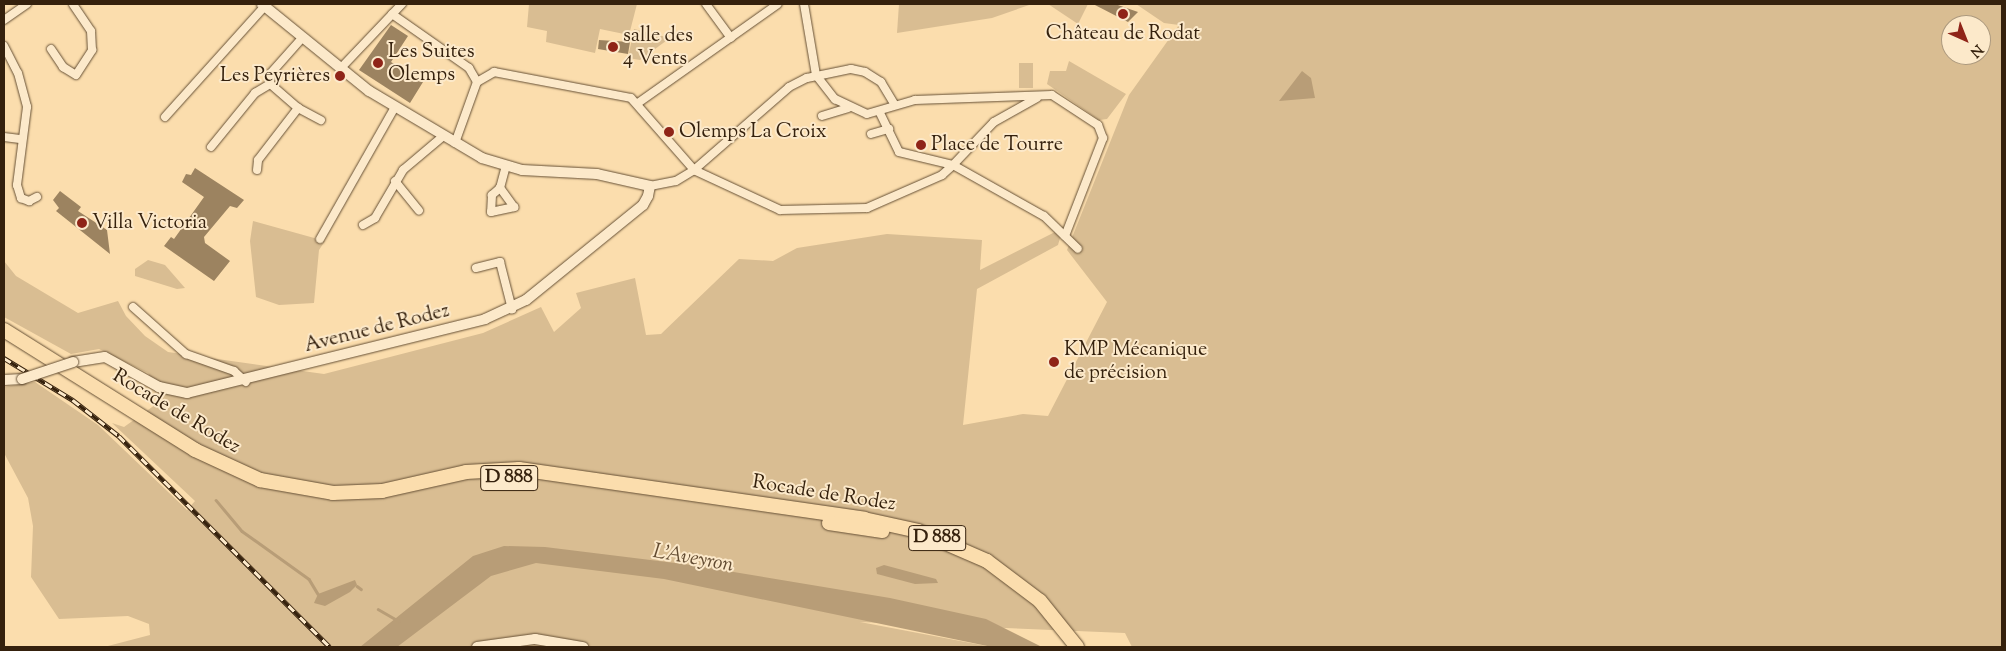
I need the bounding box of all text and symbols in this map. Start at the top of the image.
marker: Château de Rodat [1117,8,1129,20]
north arrow [1941,15,1991,65]
place label: Château de Rodat [1046,22,1200,46]
place label: salle des 4 Vents [623,24,693,71]
text: N [1965,39,1987,61]
place label: Les Suites Olemps [388,40,475,87]
marker: salle des 4 Vents [607,41,619,53]
marker: Les Suites Olemps [372,57,384,69]
place label: Les Peyrières [220,64,330,88]
marker: Les Peyrières [334,70,346,82]
place label: Olemps La Croix [679,120,827,144]
marker: Olemps La Croix [663,126,675,138]
place label: Place de Tourre [931,133,1063,157]
marker: Place de Tourre [915,139,927,151]
place label: Villa Victoria [92,211,207,235]
marker: Villa Victoria [76,217,88,229]
street label: Avenue de Rodez [302,299,452,359]
place label: KMP Mécanique de précision [1064,339,1207,386]
marker: KMP Mécanique de précision [1048,356,1060,368]
street label: Rocade de Rodez [108,364,244,460]
road number: D 888 [479,462,539,494]
street label: Rocade de Rodez [751,471,897,517]
road number: D 888 [907,522,967,554]
water label: L'Aveyron [651,540,735,578]

